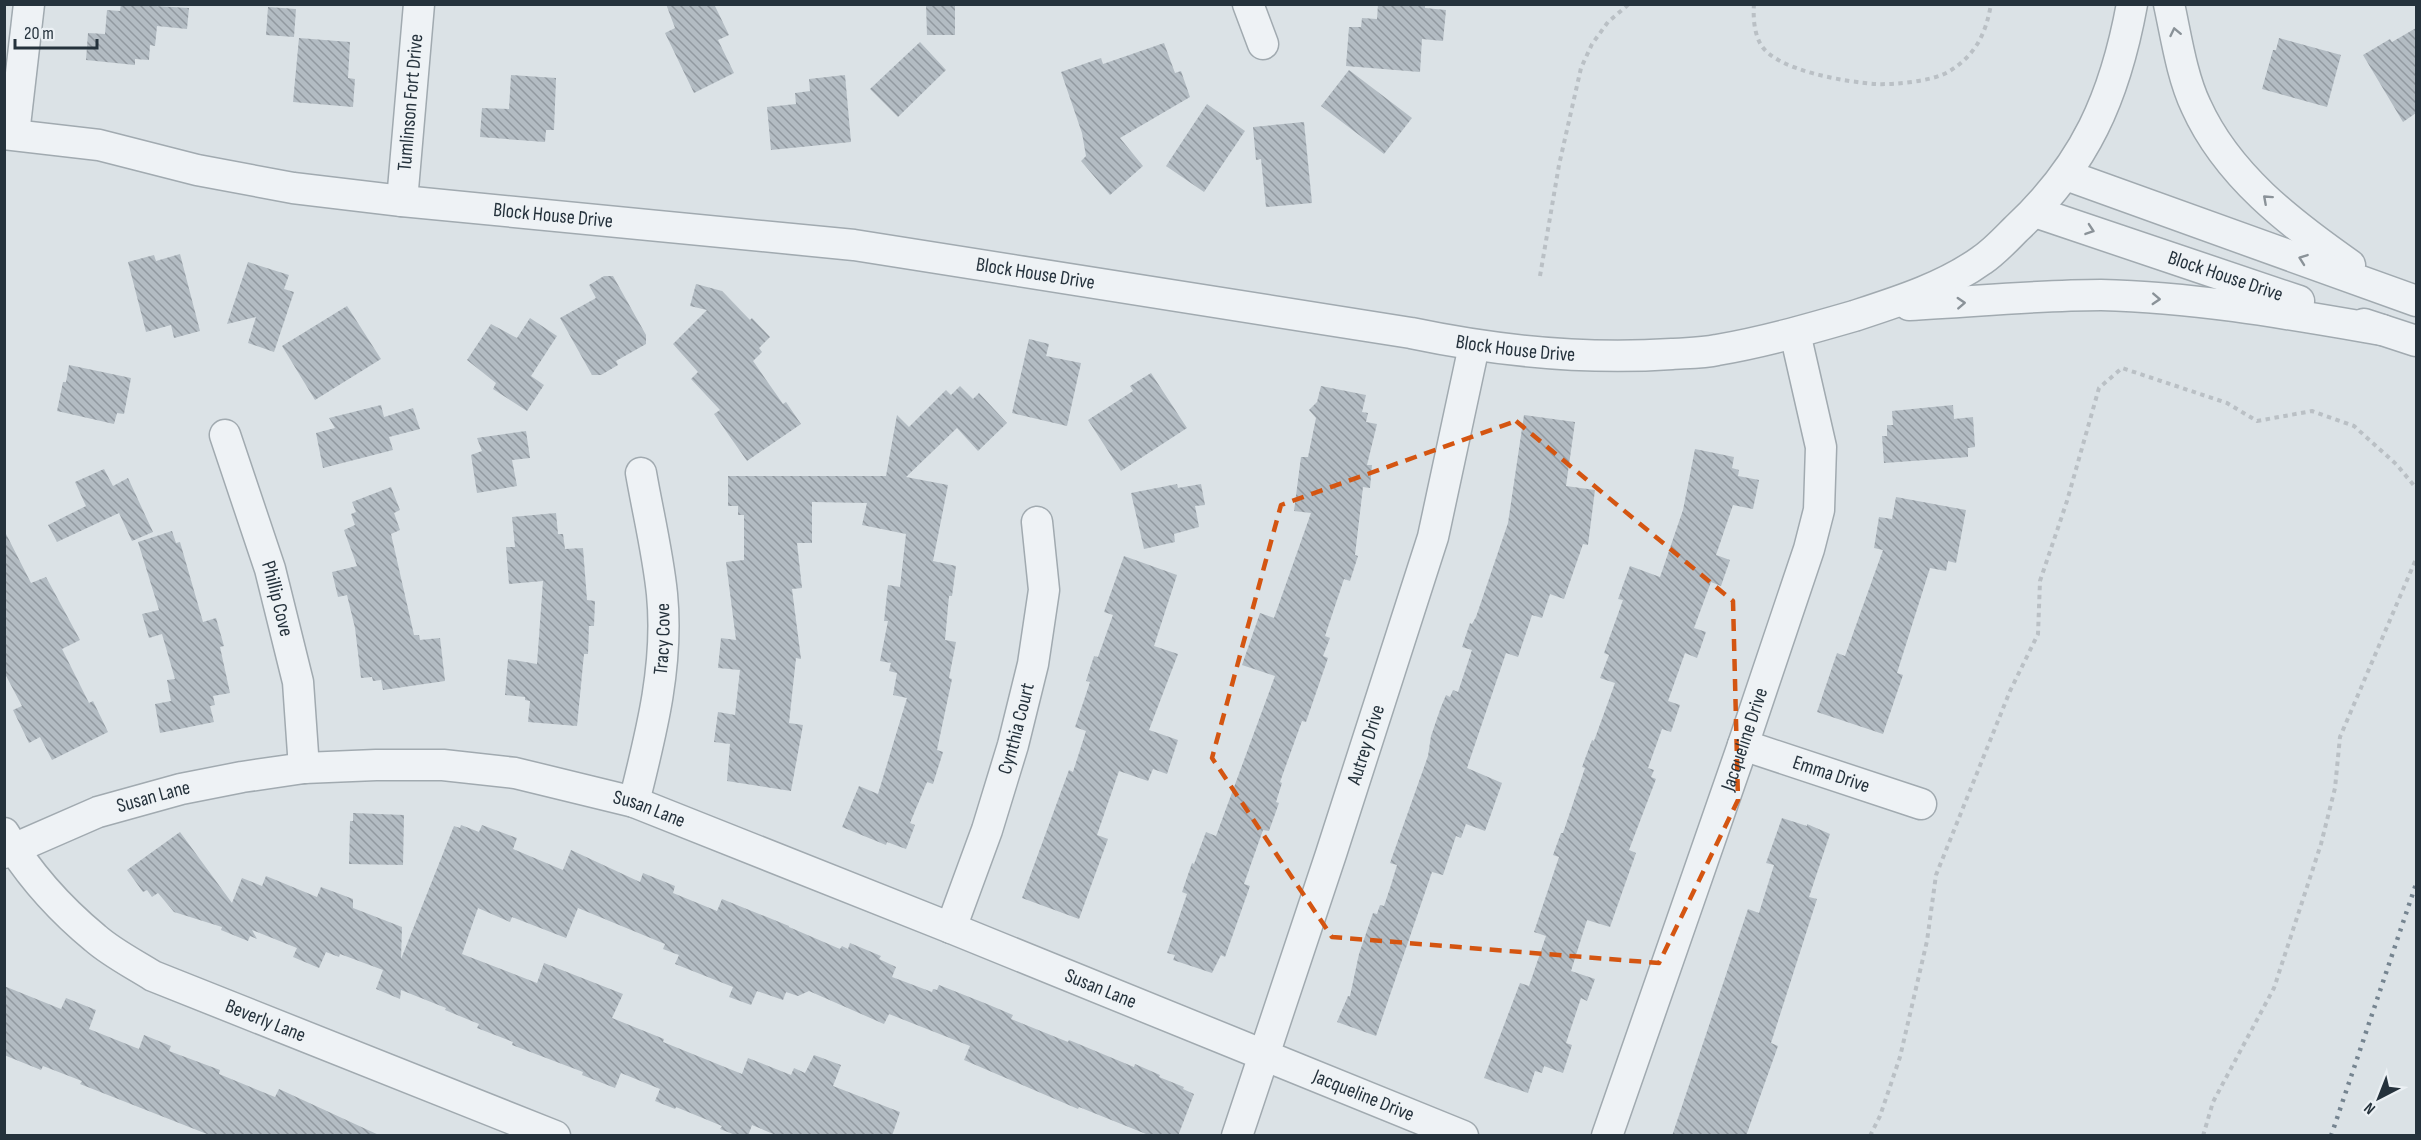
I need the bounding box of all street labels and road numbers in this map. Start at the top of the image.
street label: Tumlinson Fort Drive [393,33,428,172]
street label: Block House Drive [492,198,614,233]
street label: Block House Drive [2165,246,2286,307]
street label: Block House Drive [974,252,1097,295]
street label: Block House Drive [1454,330,1576,367]
street label: Phillip Cove [256,558,298,639]
street label: Tracy Cove [649,602,676,676]
street label: Cynthia Court [993,680,1040,777]
street label: Jacqueline Drive [1716,685,1773,795]
street label: Autrey Drive [1342,702,1390,789]
street label: Emma Drive [1790,750,1873,798]
street label: Susan Lane [114,776,192,818]
street label: Susan Lane [611,785,689,833]
street label: Susan Lane [1061,963,1140,1014]
street label: Beverly Lane [222,994,309,1048]
street label: Jacqueline Drive [1309,1064,1418,1127]

